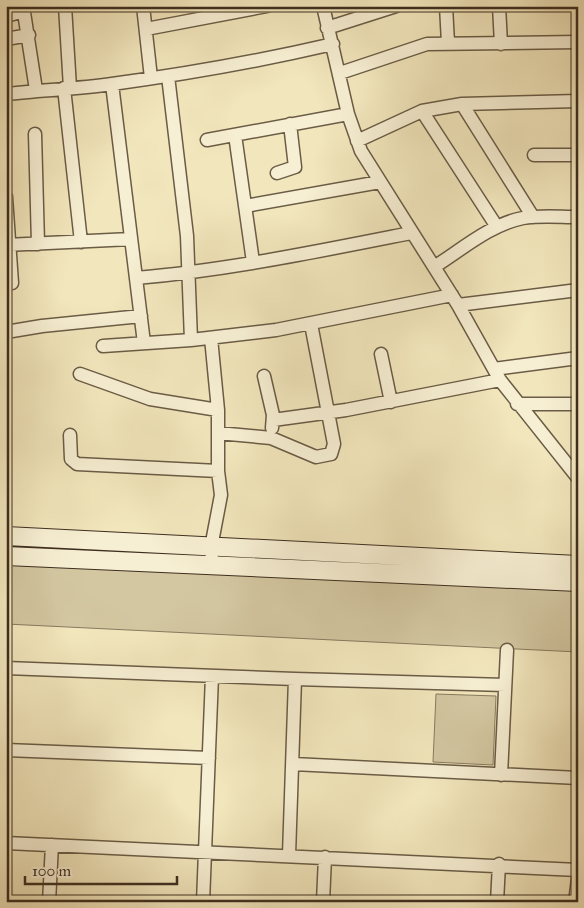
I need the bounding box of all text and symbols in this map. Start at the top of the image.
scale bar [25,853,178,885]
text: 100 m [32,862,72,880]

